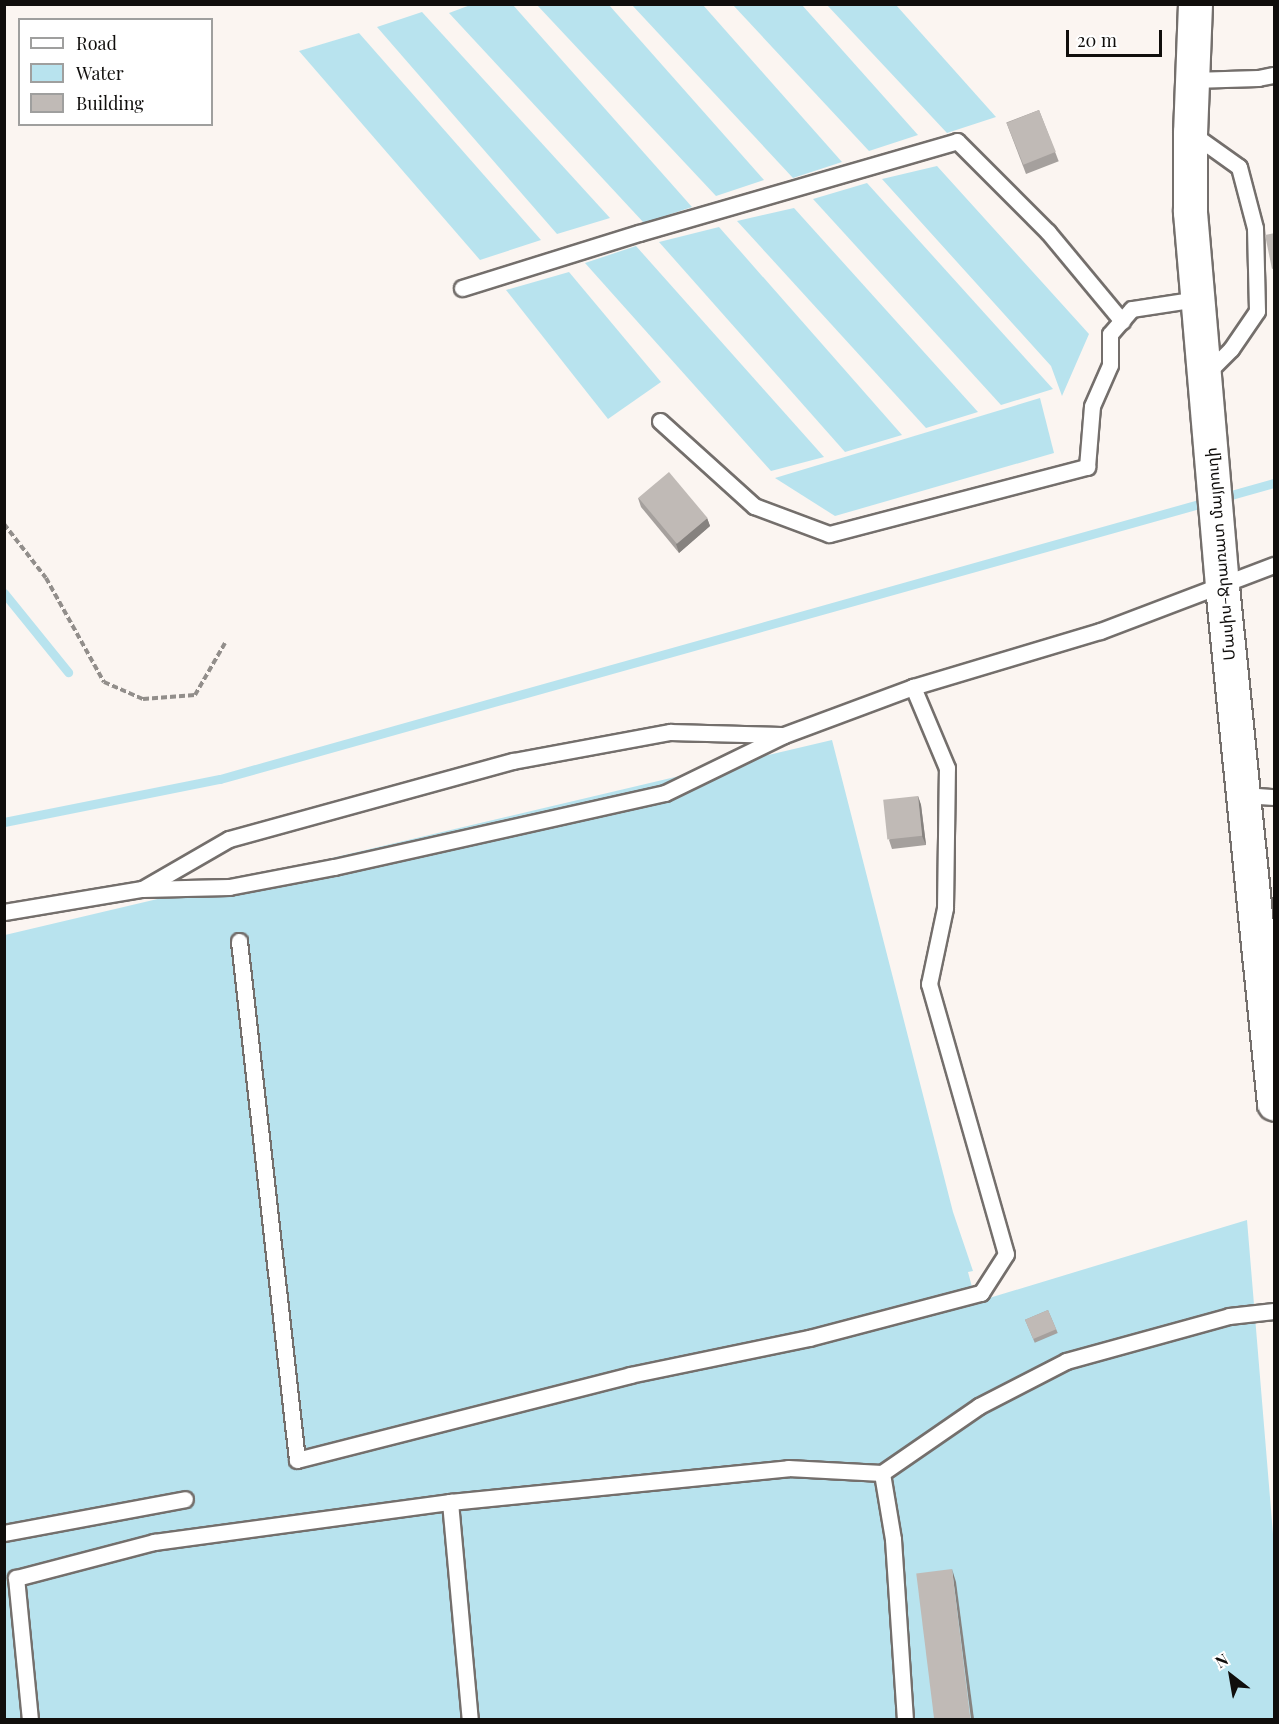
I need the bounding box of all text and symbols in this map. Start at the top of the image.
legend [18,18,213,126]
scale bar [1069,18,1165,56]
text: 20 m [1077,28,1117,52]
text: Road [76,31,117,55]
text: Water [76,61,124,85]
text: Building [76,91,144,115]
street label: Մասիս-Ջրառատ մայրուղի [1201,447,1239,661]
north arrow [1201,1646,1261,1706]
text: N [1211,1648,1232,1672]

